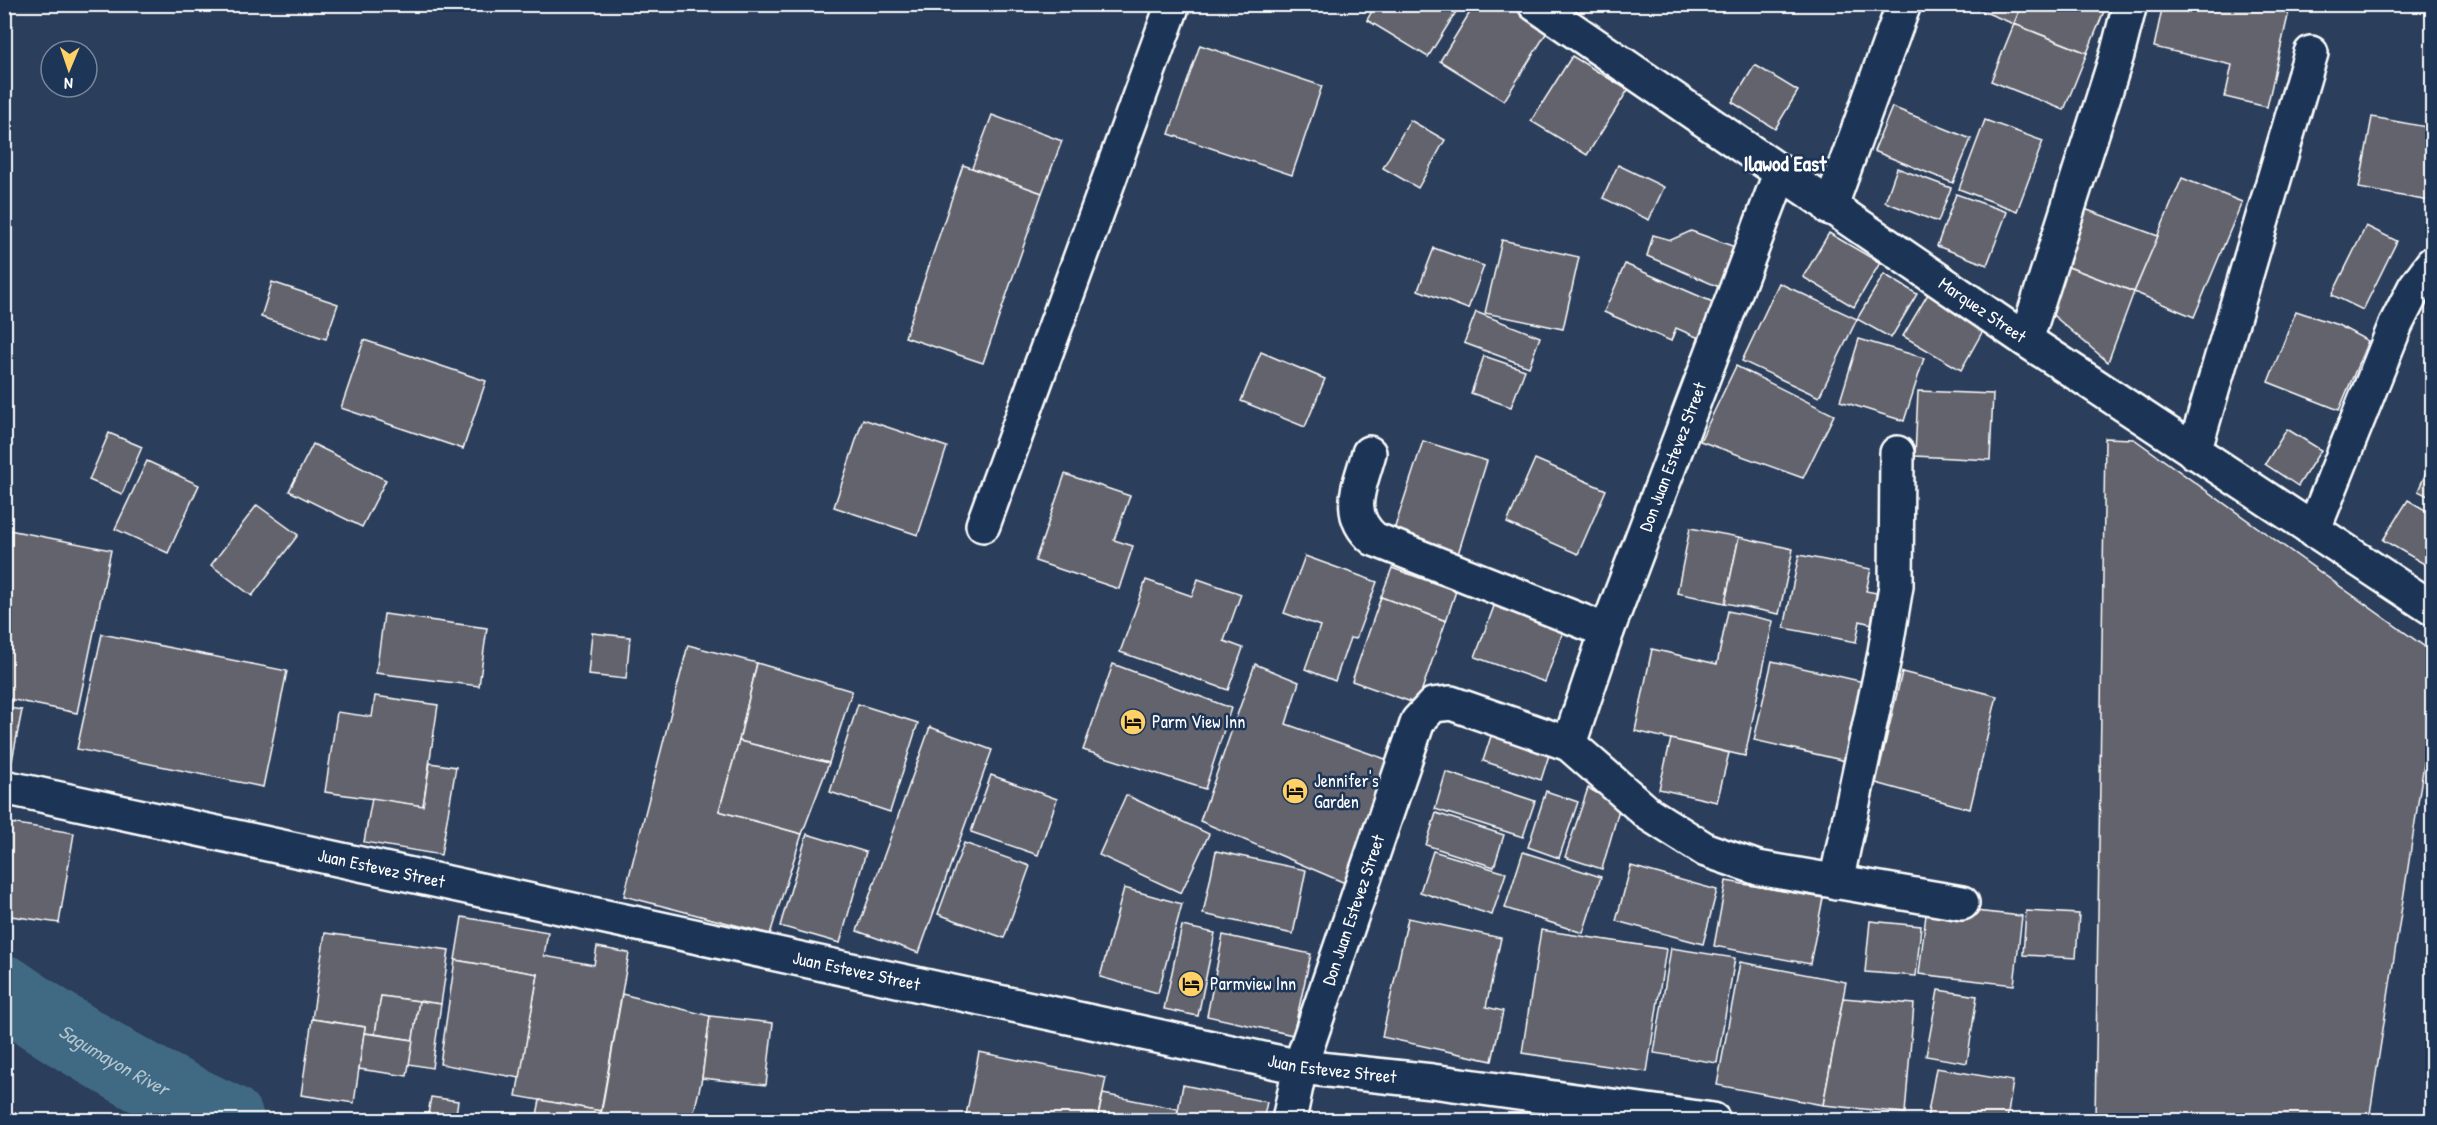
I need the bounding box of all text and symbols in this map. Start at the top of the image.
north arrow [39,39,99,99]
text: N [63,73,73,95]
district label: Ilawod East [1744,149,1827,178]
street label: Marquez Street [1934,271,2032,349]
street label: Don Juan Estevez Street [1633,378,1712,535]
hotel icon: Parm View Inn [1118,707,1148,737]
place label: Parm View Inn [1152,709,1245,734]
place label: Jennifer's Garden [1314,768,1379,814]
hotel icon: Jennifer's Garden [1280,776,1310,806]
street label: Don Juan Estevez Street [1316,830,1391,989]
street label: Juan Estevez Street [315,842,448,894]
street label: Juan Estevez Street [790,945,923,997]
hotel icon: Parmview Inn [1176,969,1206,999]
place label: Parmview Inn [1210,971,1296,996]
water label: Sagumayon River [54,1017,176,1103]
street label: Juan Estevez Street [1265,1047,1399,1089]

